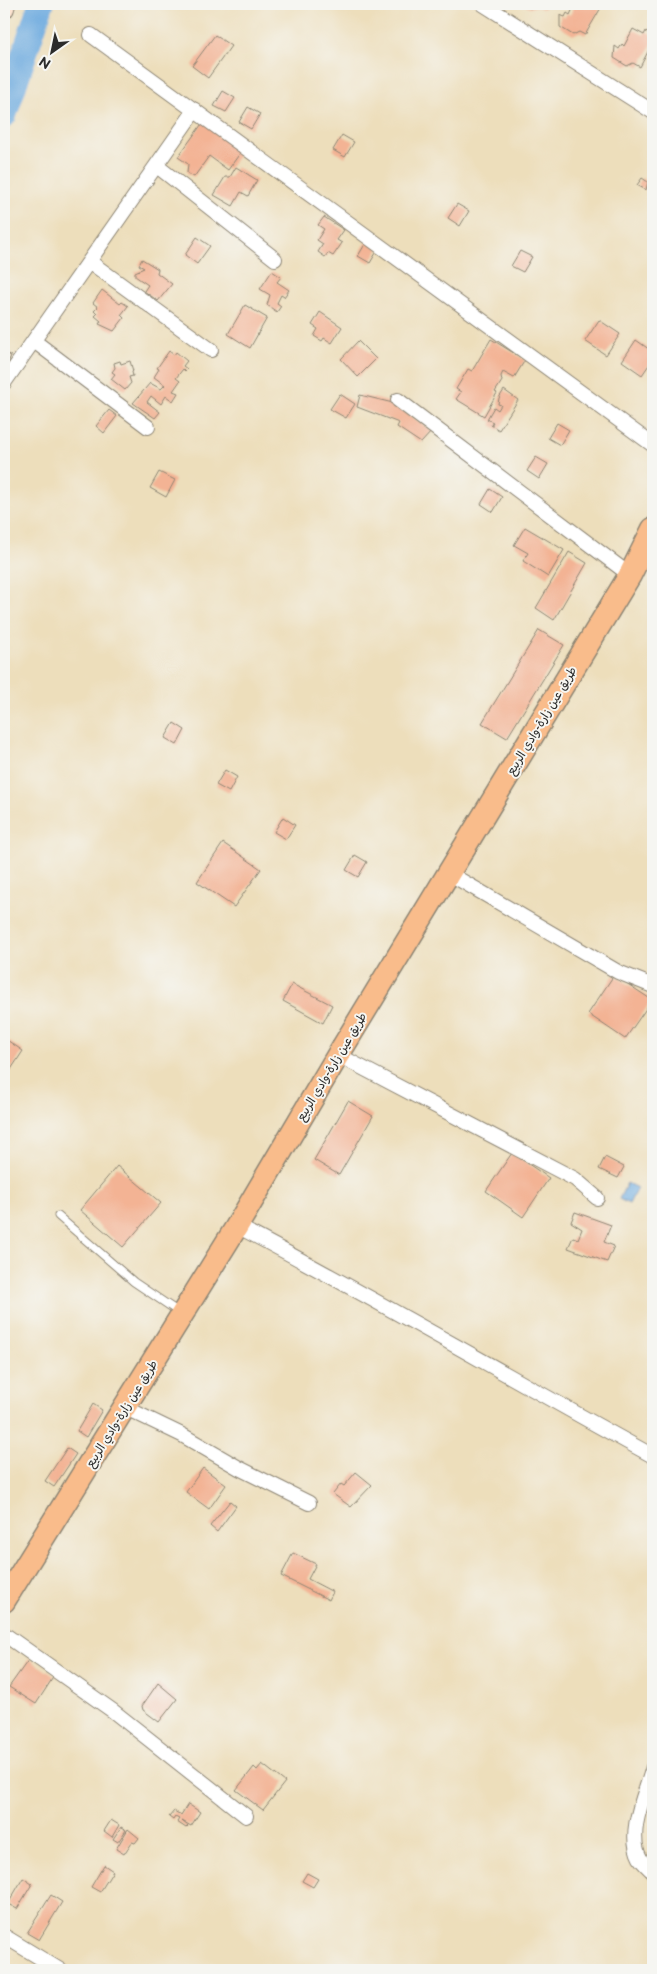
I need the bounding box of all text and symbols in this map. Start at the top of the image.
north arrow [28,28,78,78]
text: N [36,52,54,72]
street label: طريق عين زارة-وادي الربيع [504,664,581,779]
street label: طريق عين زارة-وادي الربيع [294,1010,371,1125]
street label: طريق عين زارة-وادي الربيع [83,1357,162,1471]

